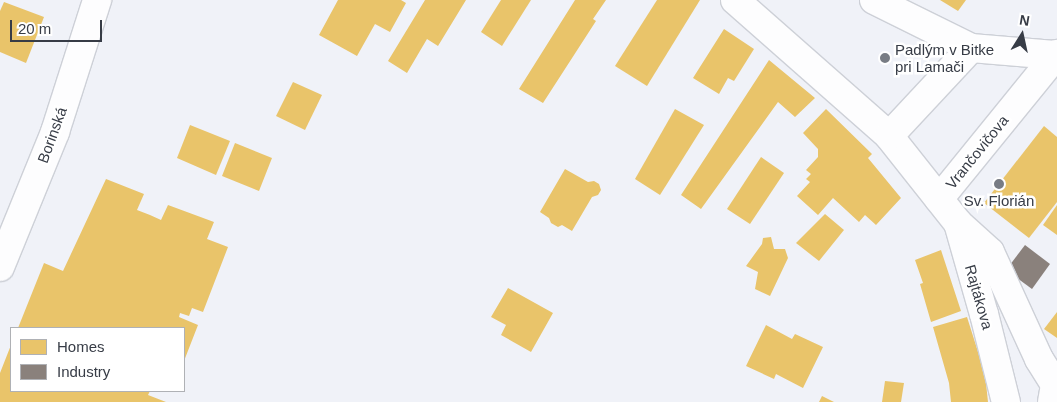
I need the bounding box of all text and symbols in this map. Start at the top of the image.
scale bar [12,10,105,42]
north arrow [997,10,1047,60]
text: N [1018,11,1031,29]
text: 20 m [18,20,51,37]
place label: Padlým v Bitke pri Lamači [895,40,994,75]
marker: Padlým v Bitke pri Lamači [879,52,891,64]
street label: Borinská [34,105,70,165]
street label: Vrančovičova [942,112,1012,192]
marker: Sv. Florián [993,178,1005,190]
place label: Sv. Florián [964,192,1034,210]
street label: Rajtákova [961,262,997,332]
legend [10,327,185,392]
text: Homes [57,338,105,355]
text: Industry [57,363,110,380]

